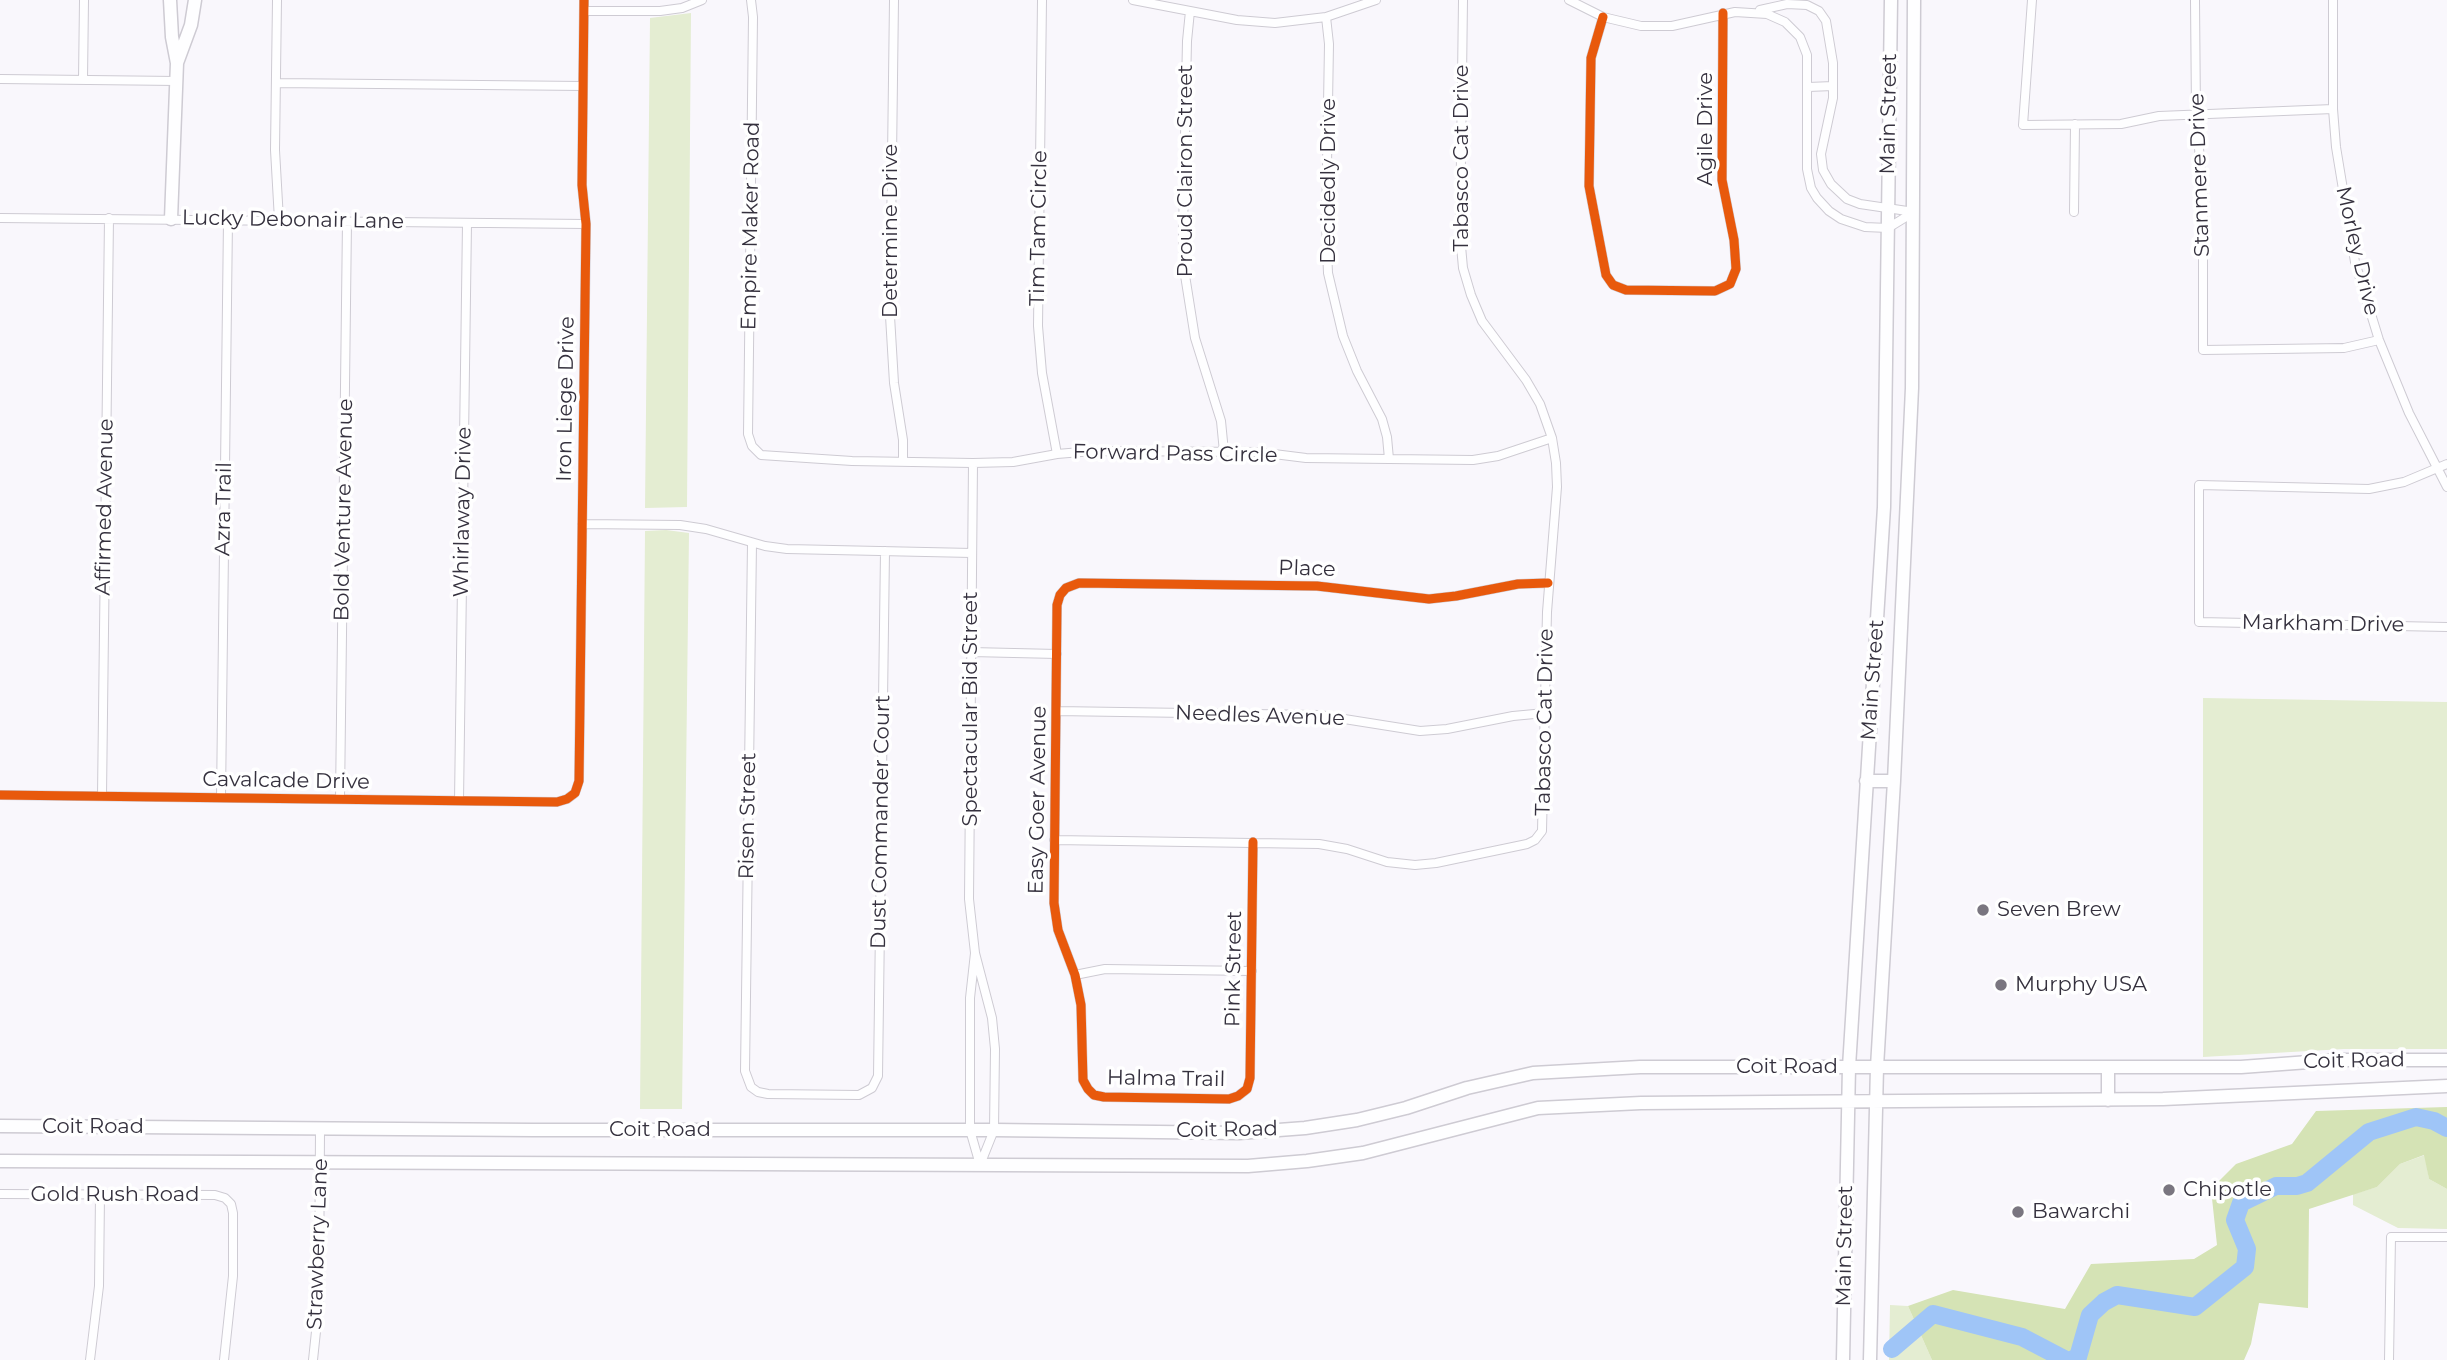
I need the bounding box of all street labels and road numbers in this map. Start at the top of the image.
street label: Main Street [1875,53,1903,175]
street label: Tabasco Cat Drive [1449,64,1475,252]
street label: Proud Clairon Street [1173,65,1199,277]
street label: Agile Drive [1693,72,1719,186]
street label: Stanmere Drive [2185,93,2215,257]
street label: Decidedly Drive [1316,98,1342,264]
street label: Empire Maker Road [737,121,765,331]
street label: Determine Drive [878,144,904,318]
street label: Tim Tam Circle [1025,150,1053,306]
street label: Morley Drive [2330,184,2384,318]
street label: Lucky Debonair Lane [182,205,404,235]
street label: Iron Liege Drive [552,316,580,482]
street label: Bold Venture Avenue [329,398,359,622]
street label: Affirmed Avenue [91,418,119,596]
street label: Whirlaway Drive [449,426,477,598]
street label: Forward Pass Circle [1072,440,1278,468]
street label: Azra Trail [211,462,237,556]
street label: Place [1278,555,1336,583]
street label: Spectacular Bid Street [958,592,984,826]
street label: Markham Drive [2241,610,2405,638]
street label: Main Street [1856,619,1890,741]
street label: Tabasco Cat Drive [1531,628,1559,816]
street label: Dust Commander Court [866,695,896,949]
street label: Needles Avenue [1175,700,1345,732]
street label: Easy Goer Avenue [1024,705,1052,895]
street label: Risen Street [734,752,762,880]
street label: Cavalcade Drive [202,767,370,795]
street label: Pink Street [1220,911,1248,1027]
street label: Coit Road [2303,1048,2405,1074]
street label: Coit Road [1736,1054,1838,1080]
street label: Halma Trail [1107,1065,1225,1093]
street label: Coit Road [42,1114,144,1140]
street label: Coit Road [609,1117,711,1143]
street label: Coit Road [1176,1117,1278,1143]
street label: Strawberry Lane [302,1158,334,1330]
street label: Gold Rush Road [31,1182,199,1208]
street label: Main Street [1831,1185,1859,1307]

